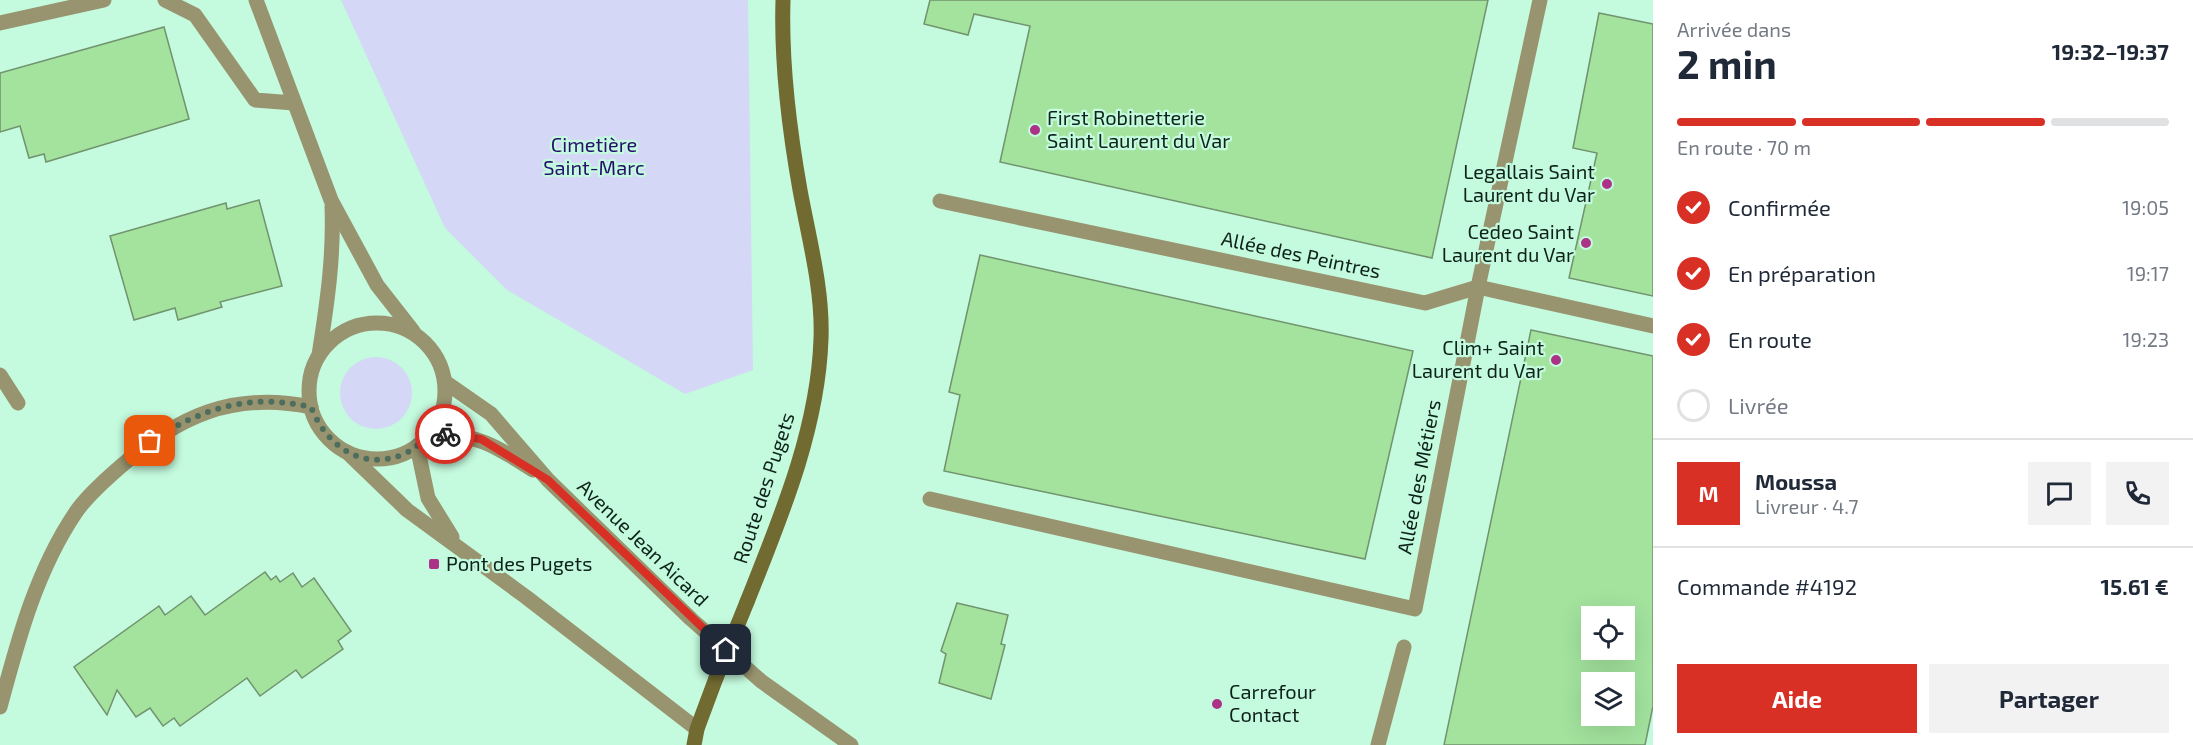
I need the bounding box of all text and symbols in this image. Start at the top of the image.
text: Arrivée dans [1677,17,1791,41]
text: 19:32–19:37 [2052,38,2169,64]
text: 2 min [1677,40,1777,87]
place label: First Robinetterie Saint Laurent du Var [1047,105,1230,152]
marker: First Robinetterie Saint Laurent du Var [1028,123,1042,137]
park label: Cimetière Saint-Marc [543,132,645,179]
text: En route · 70 m [1677,135,1811,159]
place label: Legallais Saint Laurent du Var [1463,159,1595,206]
marker: Legallais Saint Laurent du Var [1600,177,1614,191]
icon: check [1677,191,1710,224]
text: Confirmée [1728,194,1831,220]
text: 19:05 [2122,195,2169,219]
place label: Cedeo Saint Laurent du Var [1442,219,1574,266]
street label: Allée des Peintres [1219,225,1383,283]
marker: Cedeo Saint Laurent du Var [1579,236,1593,250]
icon: check [1677,257,1710,290]
text: En préparation [1728,260,1876,286]
text: 19:17 [2127,261,2169,285]
icon: check [1677,323,1710,356]
text: En route [1728,326,1812,352]
text: 19:23 [2123,327,2169,351]
place label: Clim+ Saint Laurent du Var [1412,335,1544,382]
marker: Clim+ Saint Laurent du Var [1549,353,1563,367]
text: Livrée [1728,392,1789,418]
street label: Allée des Métiers [1391,398,1445,556]
courier [415,404,475,464]
street label: Route des Pugets [727,409,799,566]
pin [124,415,175,466]
icon: bike [429,418,462,451]
icon: bag [133,424,166,457]
button: chat [2028,462,2091,525]
button: phone [2106,462,2169,525]
text: Moussa [1755,468,1837,494]
street label: Avenue Jean Aicard [573,474,714,611]
text: M [1698,480,1719,506]
text: Livreur · 4.7 [1755,494,1858,518]
place label: Pont des Pugets [446,551,592,575]
marker: Pont des Pugets [427,557,441,571]
text: Commande #4192 [1677,573,1857,599]
text: 15.61 € [2101,573,2169,599]
map controls [1581,606,1635,726]
button: locate [1581,606,1635,660]
pin [700,624,751,675]
icon: home [709,633,742,666]
button: Aide [1677,664,1917,733]
button: Partager [1929,664,2169,733]
button: layers [1581,672,1635,726]
place label: Carrefour Contact [1229,679,1316,726]
marker: Carrefour Contact [1210,697,1224,711]

